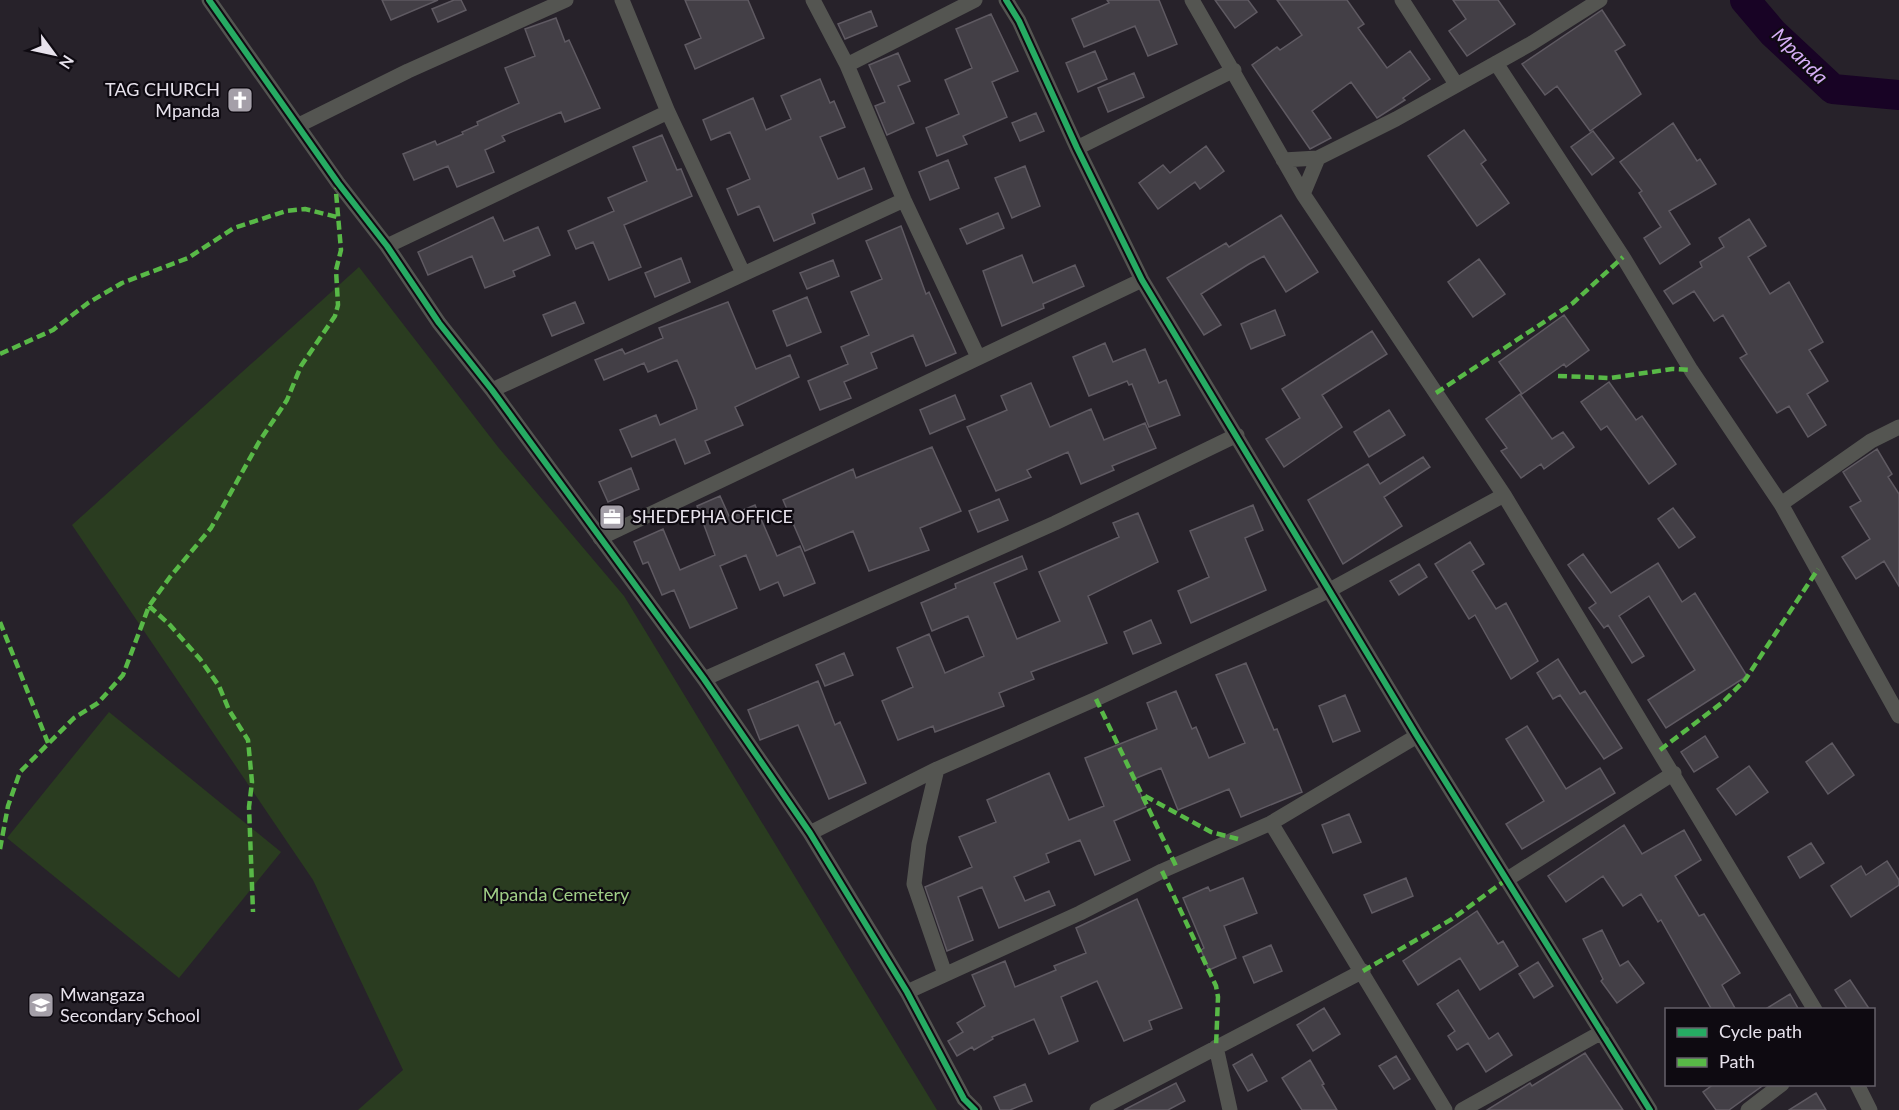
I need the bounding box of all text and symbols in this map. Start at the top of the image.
water label: Mpanda [1768,22,1834,88]
north arrow [24,24,84,84]
text: N [56,52,78,73]
place label: TAG CHURCH Mpanda [105,78,220,121]
church icon: TAG CHURCH Mpanda [225,85,255,115]
office icon: SHEDEPHA OFFICE [597,502,627,532]
place label: SHEDEPHA OFFICE [632,505,793,527]
park label: Mpanda Cemetery [483,883,630,905]
place label: Mwangaza Secondary School [60,983,200,1026]
school or university icon: Mwangaza Secondary School [26,990,56,1020]
legend [1665,1008,1875,1086]
text: Cycle path [1719,1020,1802,1042]
text: Path [1719,1050,1755,1072]

